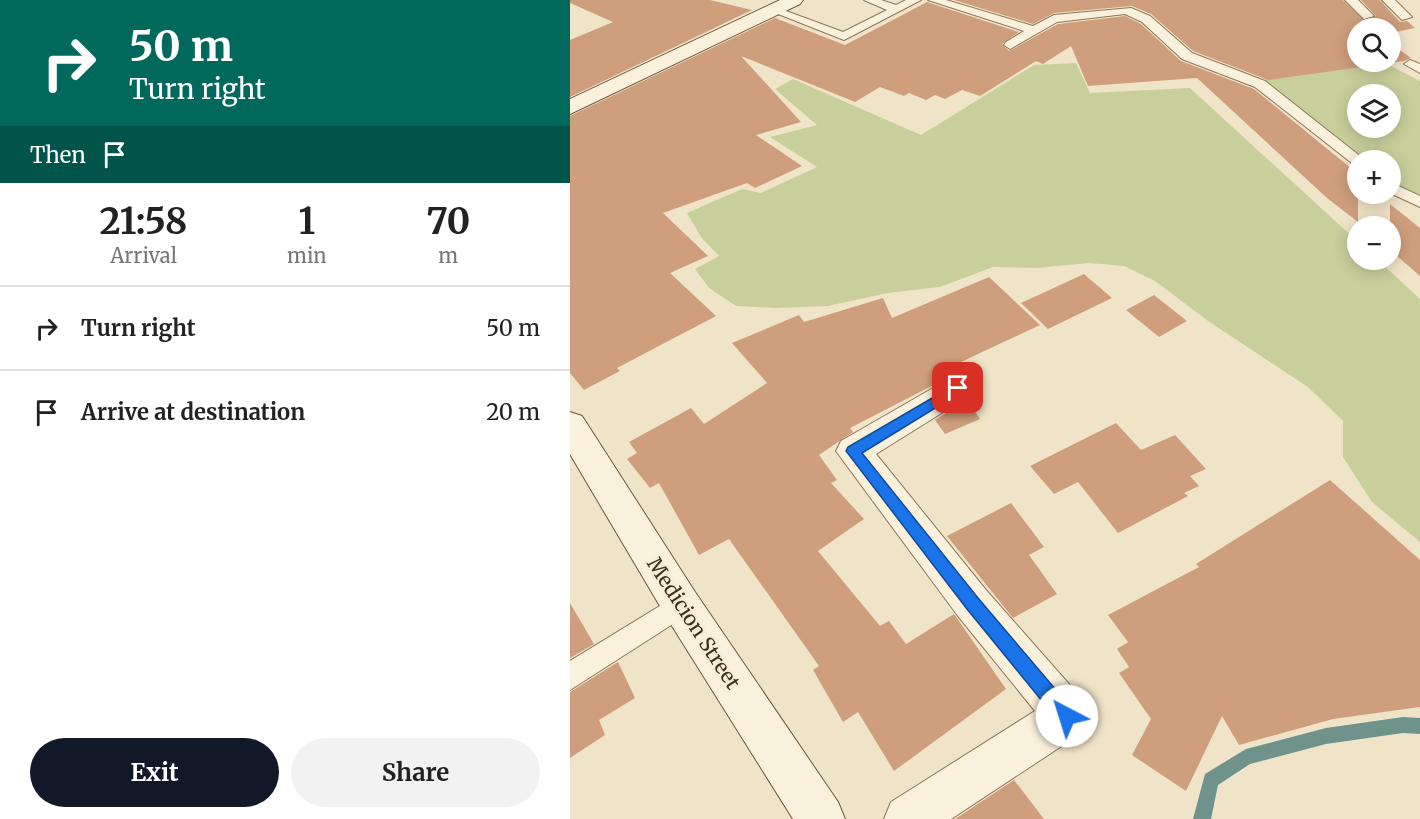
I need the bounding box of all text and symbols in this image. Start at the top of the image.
map controls [1347,18,1401,270]
button: search [1347,18,1401,72]
text: 50 m [129,20,233,72]
icon: right [30,24,108,102]
text: Turn right [129,72,266,106]
button: layers [1347,84,1401,138]
icon: arrive [98,138,131,171]
text: Then [30,141,86,169]
button: + [1347,150,1401,204]
text: 21:58 [100,199,187,244]
text: 1 [298,199,315,244]
text: 70 [426,199,470,244]
button: − [1347,216,1401,270]
text: Arrival [110,243,177,268]
text: min [287,243,327,268]
text: m [438,243,458,268]
icon: right [30,312,63,345]
text: Turn right [81,314,195,342]
text: 50 m [486,314,540,342]
pin [932,362,983,413]
icon: arrive [941,371,974,404]
icon: arrive [30,396,63,429]
text: Arrive at destination [81,398,305,426]
text: 20 m [486,398,540,426]
street label: Medicion Street [642,552,746,694]
position arrow [1035,684,1099,748]
button: Exit [30,738,279,807]
button: Share [291,738,540,807]

